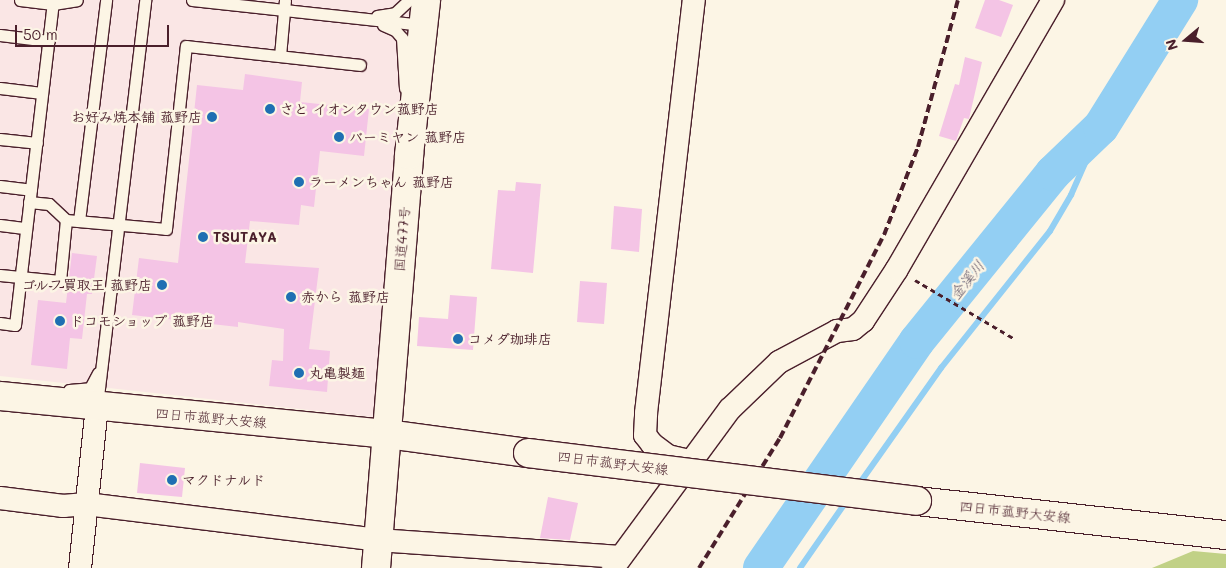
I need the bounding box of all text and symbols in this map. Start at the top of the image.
scale bar [18,15,171,47]
north arrow [1161,15,1211,65]
text: 50 m [23,24,58,44]
text: N [1161,37,1182,53]
place label: さと イオンタウン菰野店 [280,101,439,117]
marker: さと イオンタウン菰野店 [264,103,276,115]
place label: お好み焼本舗 菰野店 [71,109,202,125]
marker: お好み焼本舗 菰野店 [206,111,218,123]
place label: バーミヤン 菰野店 [349,129,466,145]
marker: バーミヤン 菰野店 [333,131,345,143]
place label: ラーメンちゃん 菰野店 [309,174,454,190]
marker: ラーメンちゃん 菰野店 [293,176,305,188]
street label: 国道477号 [391,206,413,272]
place label: TSUTAYA [213,229,277,245]
marker: TSUTAYA [197,231,209,243]
water label: 金溪川 [946,257,988,303]
place label: ゴルフ買取王 菰野店 [21,277,152,293]
marker: ゴルフ買取王 菰野店 [156,279,168,291]
place label: 赤から 菰野店 [301,289,390,305]
marker: 赤から 菰野店 [285,291,297,303]
place label: ドコモショップ 菰野店 [70,313,215,329]
marker: ドコモショップ 菰野店 [54,315,66,327]
place label: コメダ珈琲店 [468,331,552,347]
marker: コメダ珈琲店 [452,333,464,345]
place label: 丸亀製麺 [309,365,365,381]
marker: 丸亀製麺 [293,367,305,379]
street label: 四日市菰野大安線 [154,405,268,431]
street label: 四日市菰野大安線 [556,448,670,478]
place label: マクドナルド [182,472,266,488]
marker: マクドナルド [166,474,178,486]
street label: 四日市菰野大安線 [958,498,1072,526]

